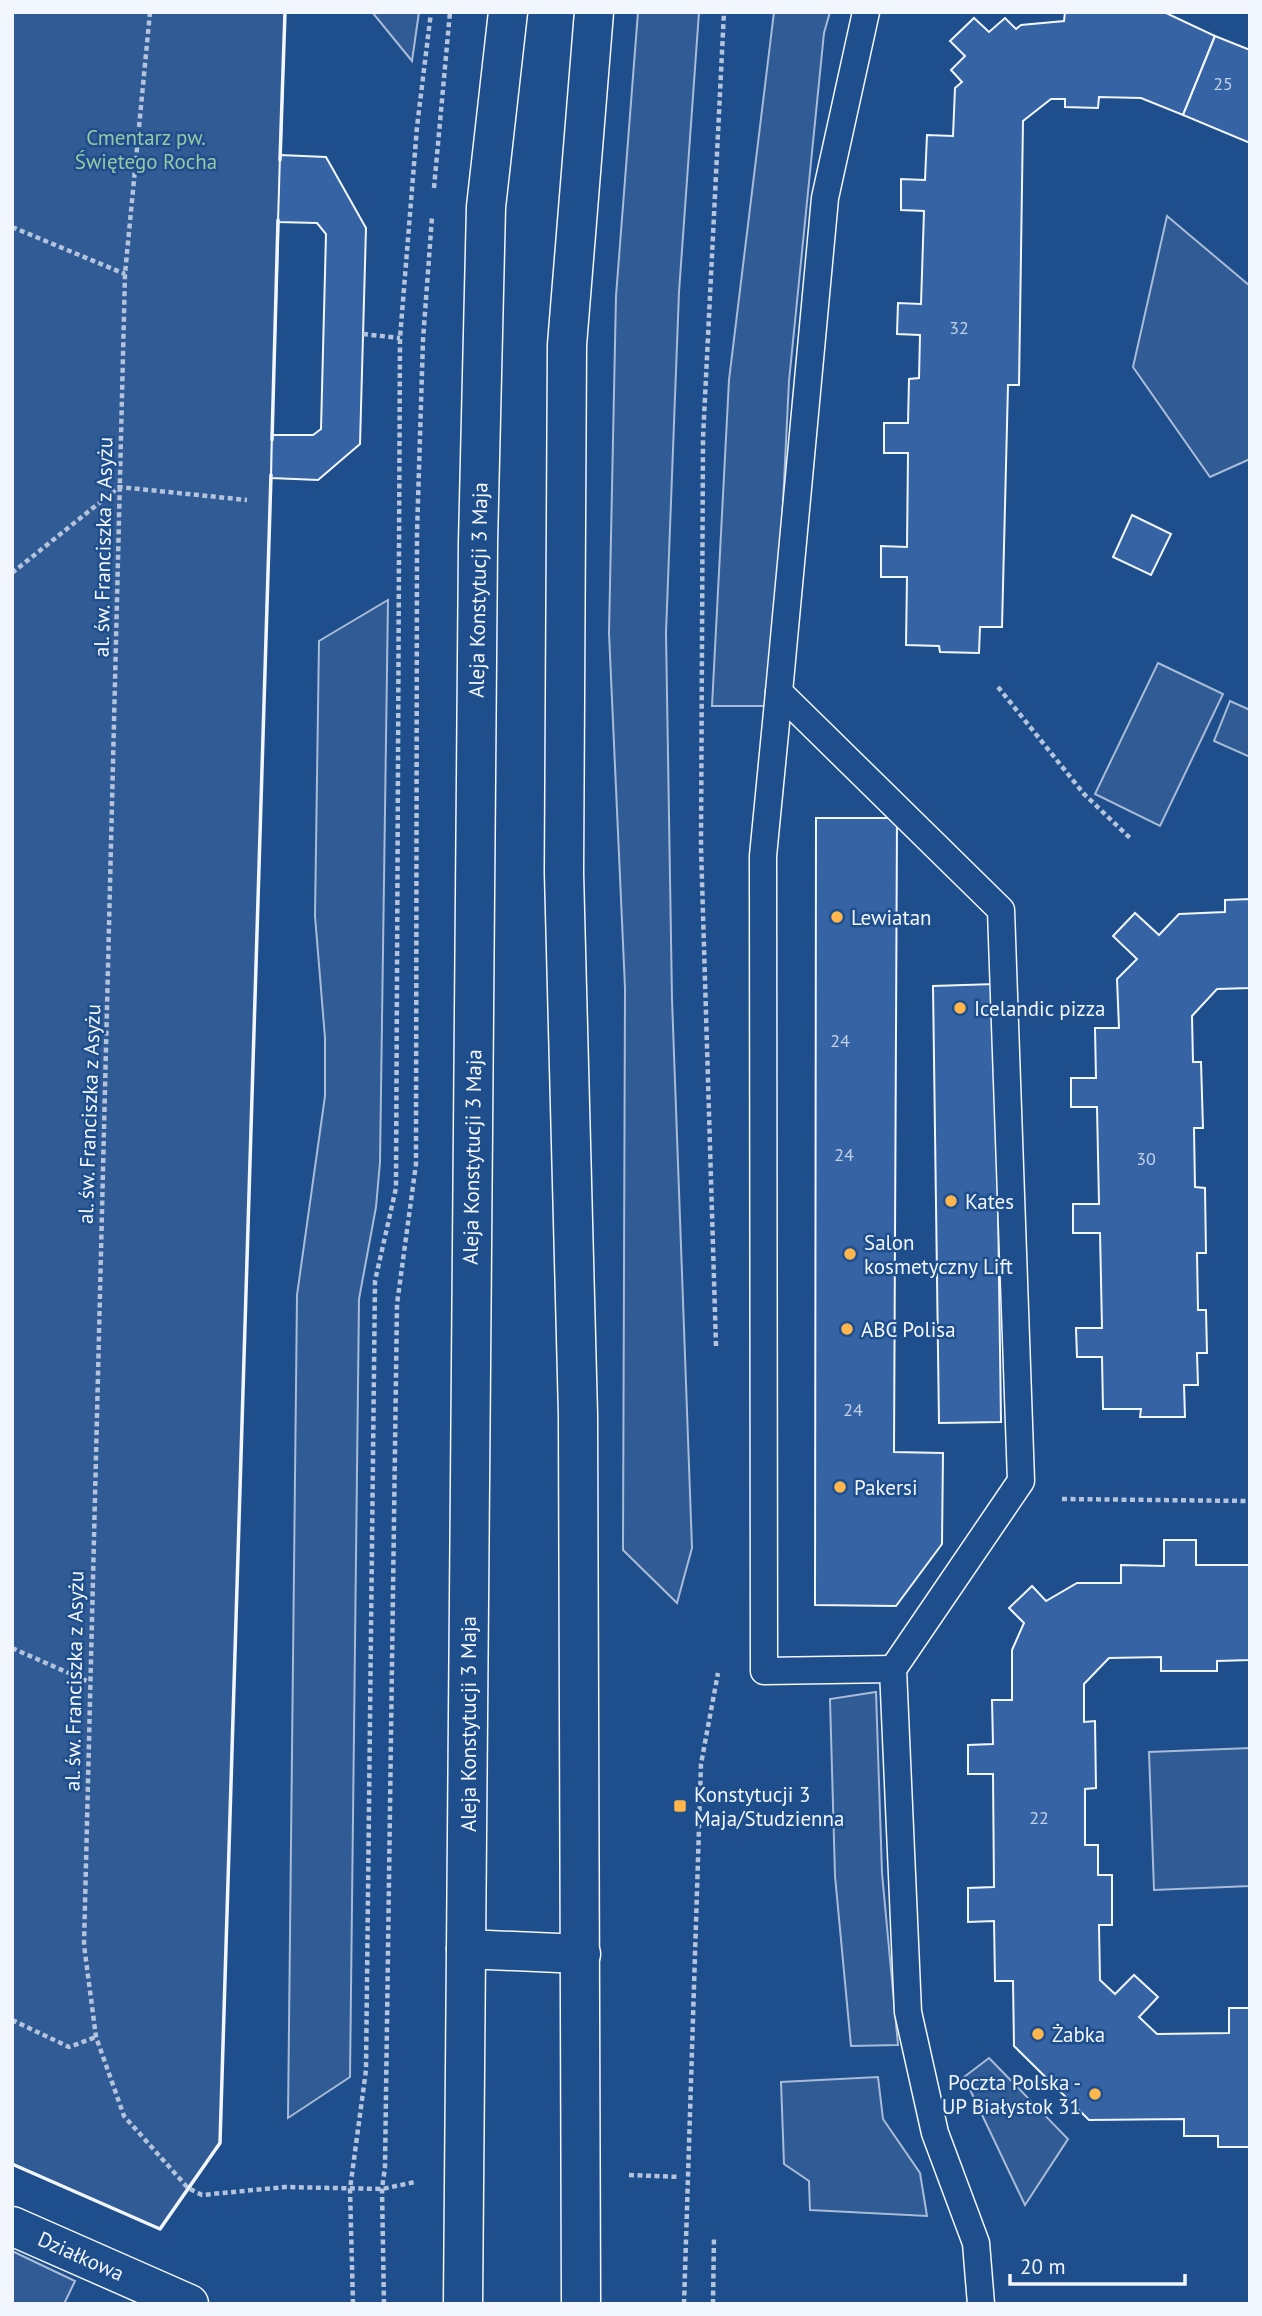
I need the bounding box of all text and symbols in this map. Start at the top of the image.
house number: 25 [1213,72,1233,95]
park label: Cmentarz pw. Świętego Rocha [75,124,217,175]
house number: 32 [949,316,969,339]
street label: al. św. Franciszka z Asyżu [88,437,118,657]
street label: Aleja Konstytucji 3 Maja [463,482,493,698]
place label: Lewiatan [851,904,932,931]
marker: Lewiatan [829,909,845,925]
place label: Icelandic pizza [974,995,1105,1022]
marker: Icelandic pizza [952,1000,968,1016]
street label: al. św. Franciszka z Asyżu [72,1003,106,1225]
house number: 24 [830,1029,850,1052]
street label: Aleja Konstytucji 3 Maja [457,1049,487,1265]
house number: 24 [834,1143,854,1166]
house number: 30 [1136,1147,1156,1170]
place label: Kates [965,1188,1014,1215]
marker: Kates [943,1193,959,1209]
place label: Salon kosmetyczny Lift [864,1229,1013,1280]
marker: Salon kosmetyczny Lift [842,1246,858,1262]
place label: ABC Polisa [861,1316,956,1343]
marker: ABC Polisa [839,1321,855,1337]
house number: 24 [843,1398,863,1421]
place label: Pakersi [854,1474,918,1501]
marker: Pakersi [832,1479,848,1495]
street label: al. św. Franciszka z Asyżu [59,1571,89,1791]
street label: Aleja Konstytucji 3 Maja [455,1616,482,1832]
place label: Konstytucji 3 Maja/Studzienna [694,1781,844,1832]
marker: Konstytucji 3 Maja/Studzienna [672,1798,688,1814]
house number: 22 [1029,1806,1049,1829]
place label: Żabka [1052,2021,1105,2048]
marker: Żabka [1030,2026,1046,2042]
place label: Poczta Polska - UP Białystok 31 [942,2069,1081,2120]
marker: Poczta Polska - UP Białystok 31 [1087,2086,1103,2102]
street label: Działkowa [34,2225,128,2287]
scale bar [1010,2242,1185,2286]
text: 20 m [1020,2253,1066,2280]

